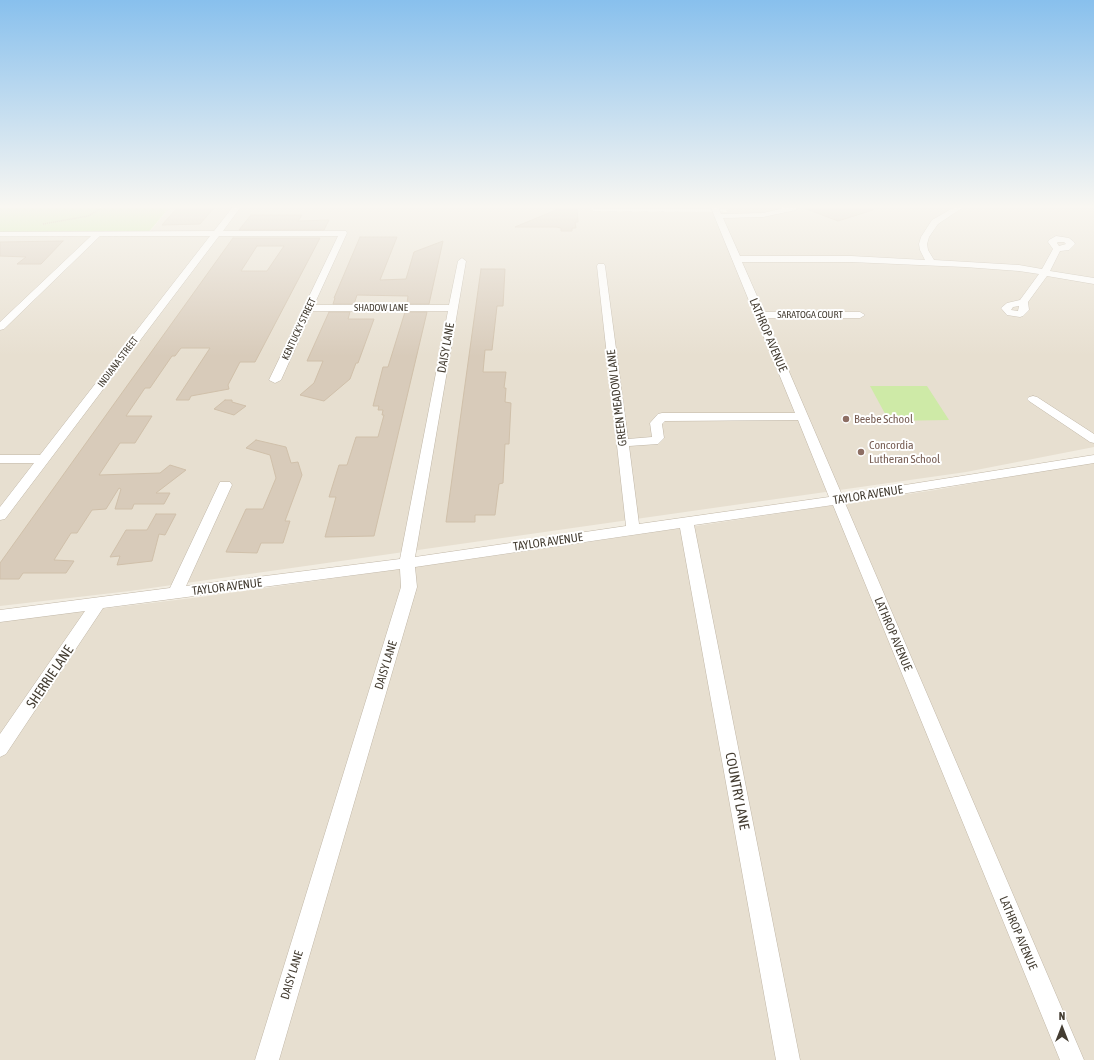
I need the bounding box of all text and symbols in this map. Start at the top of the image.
street label: KENTUCKY STREET [279,296,319,362]
street label: LATHROP AVENUE [746,296,790,374]
street label: SHADOW LANE [354,302,408,314]
street label: SARATOGA COURT [777,309,843,321]
street label: DAISY LANE [435,322,457,374]
street label: INDIANA STREET [95,334,141,390]
street label: GREEN MEADOW LANE [604,349,630,447]
place label: Beebe School [854,412,913,426]
marker: Beebe School [841,414,851,424]
place label: Concordia Lutheran School [869,438,940,466]
marker: Concordia Lutheran School [856,447,866,457]
street label: TAYLOR AVENUE [832,482,904,508]
street label: TAYLOR AVENUE [512,530,584,554]
street label: TAYLOR AVENUE [191,576,263,598]
street label: LATHROP AVENUE [871,595,915,673]
street label: DAISY LANE [372,639,400,691]
street label: SHERRIE LANE [23,642,77,712]
street label: COUNTRY LANE [721,751,753,831]
street label: LATHROP AVENUE [996,894,1040,972]
street label: DAISY LANE [278,949,306,1001]
north arrow [1042,1008,1082,1048]
text: N [1059,1010,1065,1022]

